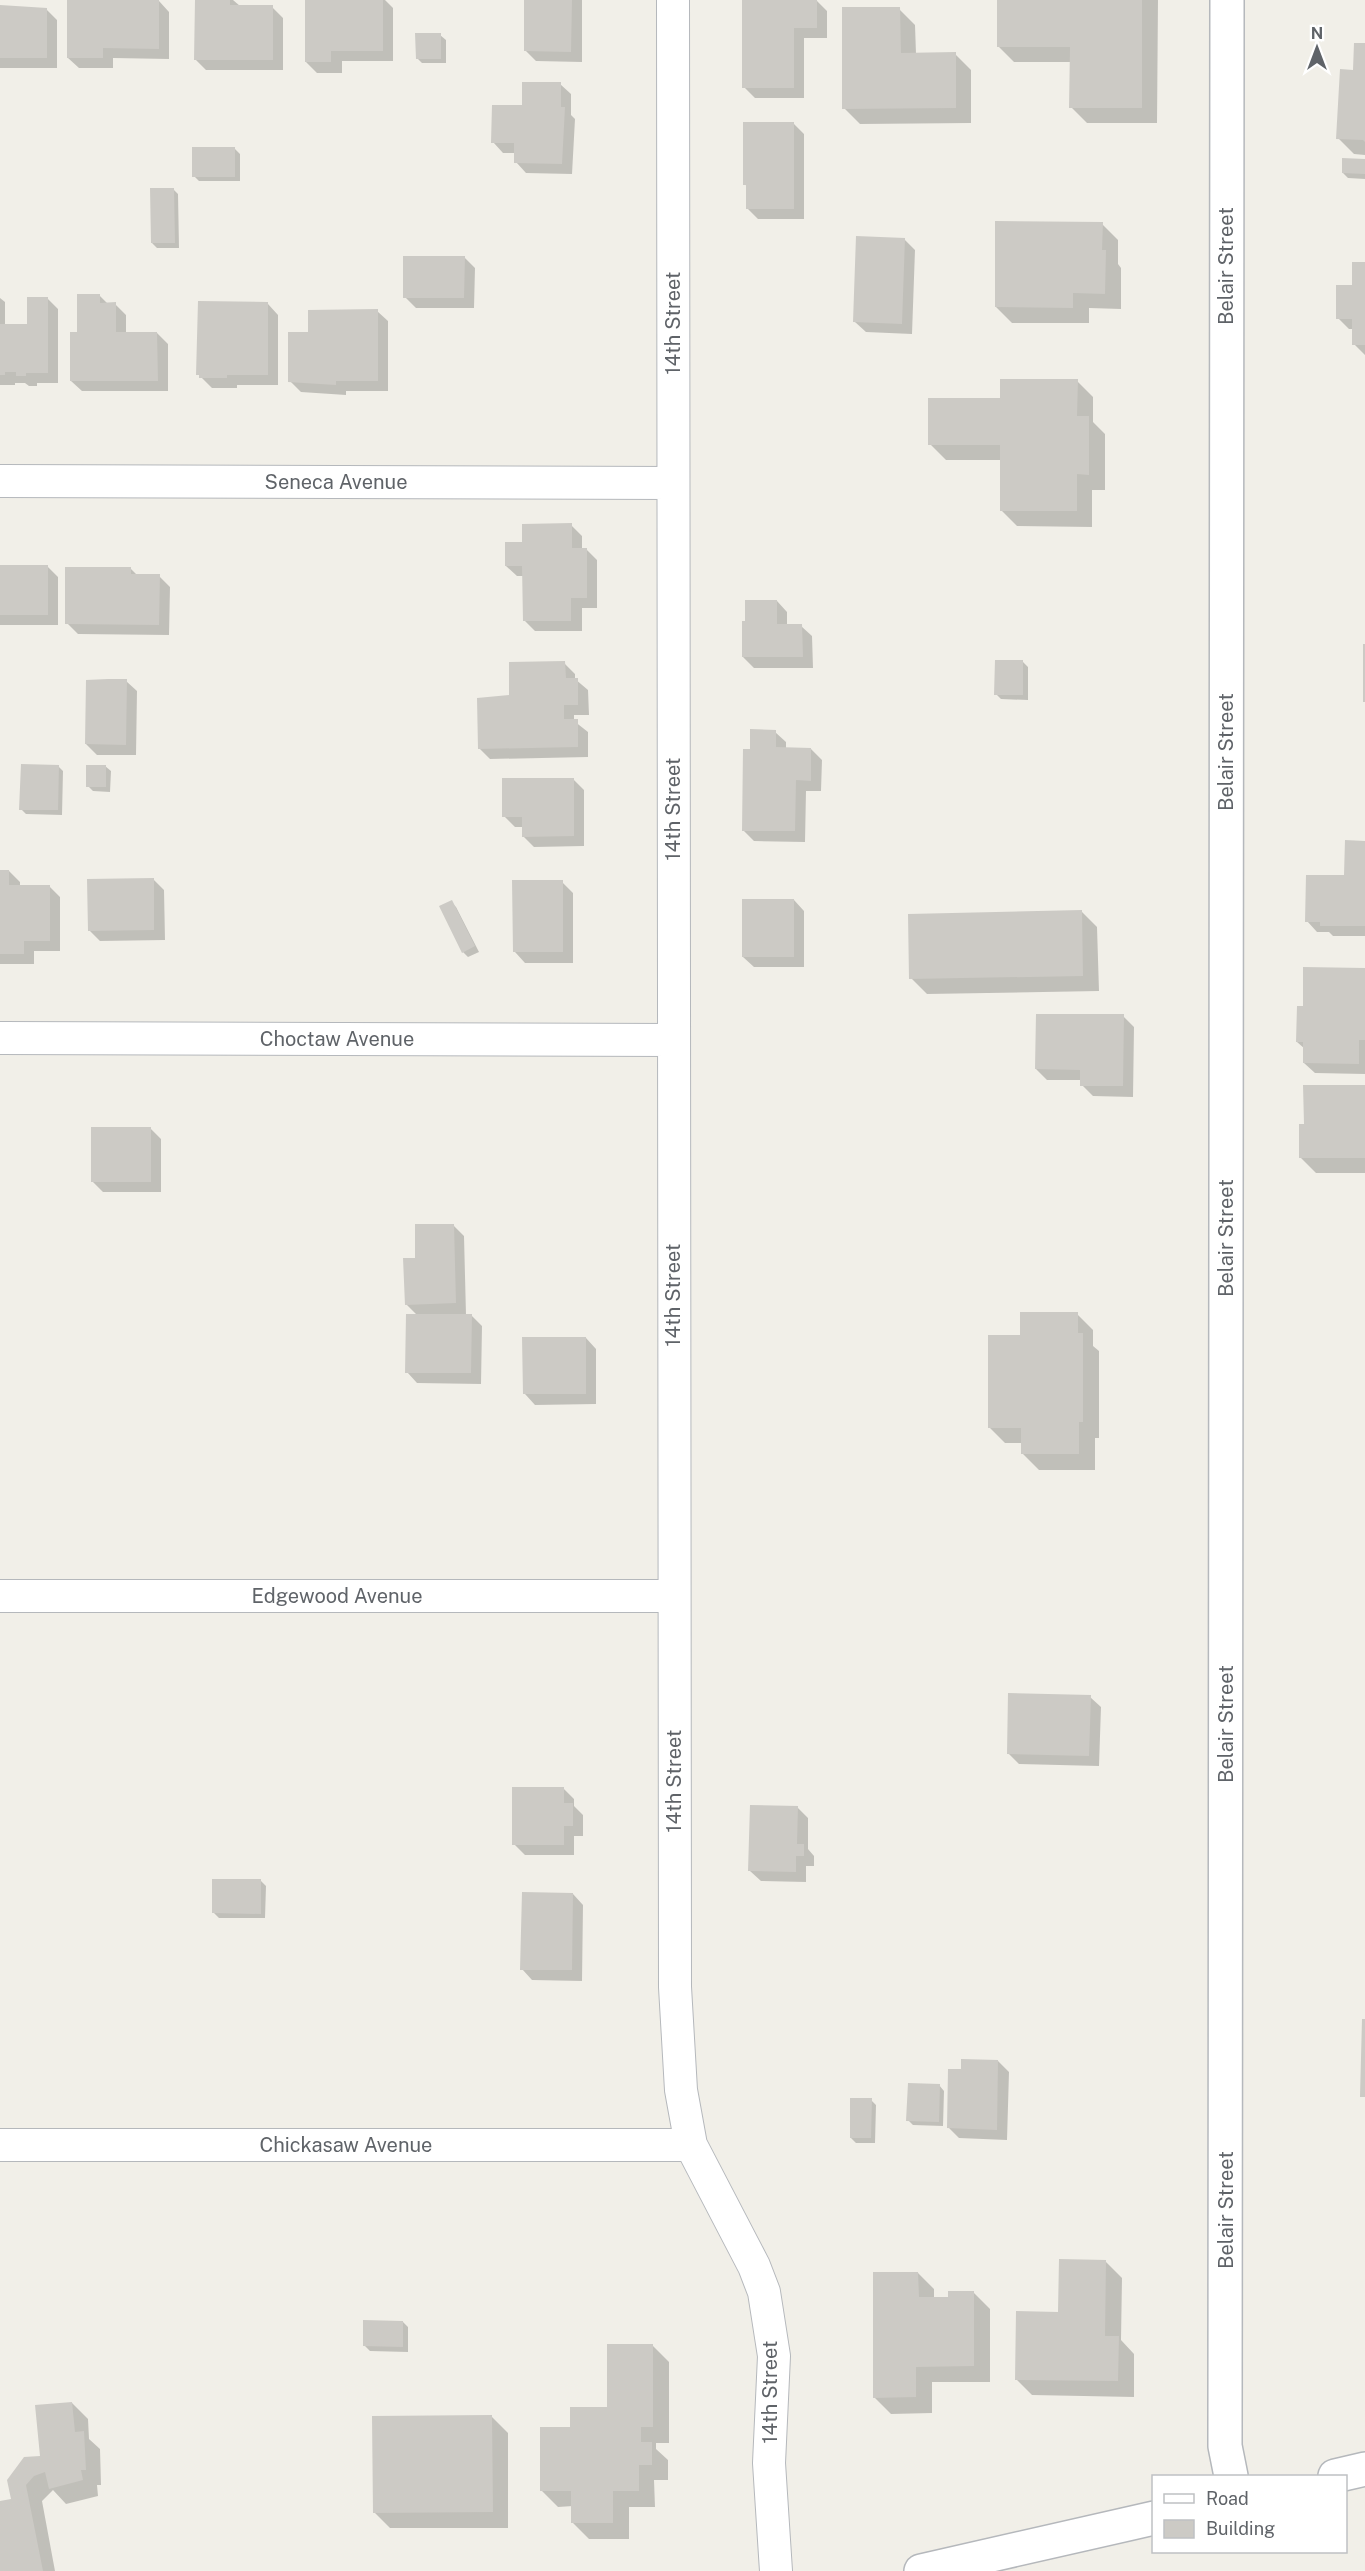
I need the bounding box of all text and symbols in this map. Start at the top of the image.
north arrow [1287,18,1347,78]
text: N [1311,24,1323,43]
street label: Belair Street [1214,207,1238,325]
street label: 14th Street [661,271,685,375]
street label: Seneca Avenue [265,470,407,494]
street label: Belair Street [1214,693,1238,811]
street label: 14th Street [661,757,685,861]
street label: Choctaw Avenue [260,1027,414,1051]
street label: Belair Street [1214,1179,1238,1297]
street label: 14th Street [661,1243,685,1347]
street label: Edgewood Avenue [252,1584,422,1608]
street label: Belair Street [1214,1665,1238,1783]
street label: 14th Street [662,1729,686,1833]
street label: Chickasaw Avenue [260,2133,432,2157]
street label: Belair Street [1214,2151,1238,2269]
street label: 14th Street [758,2340,782,2444]
legend [1152,2475,1347,2553]
text: Road [1206,2488,1249,2509]
text: Building [1206,2518,1275,2539]

